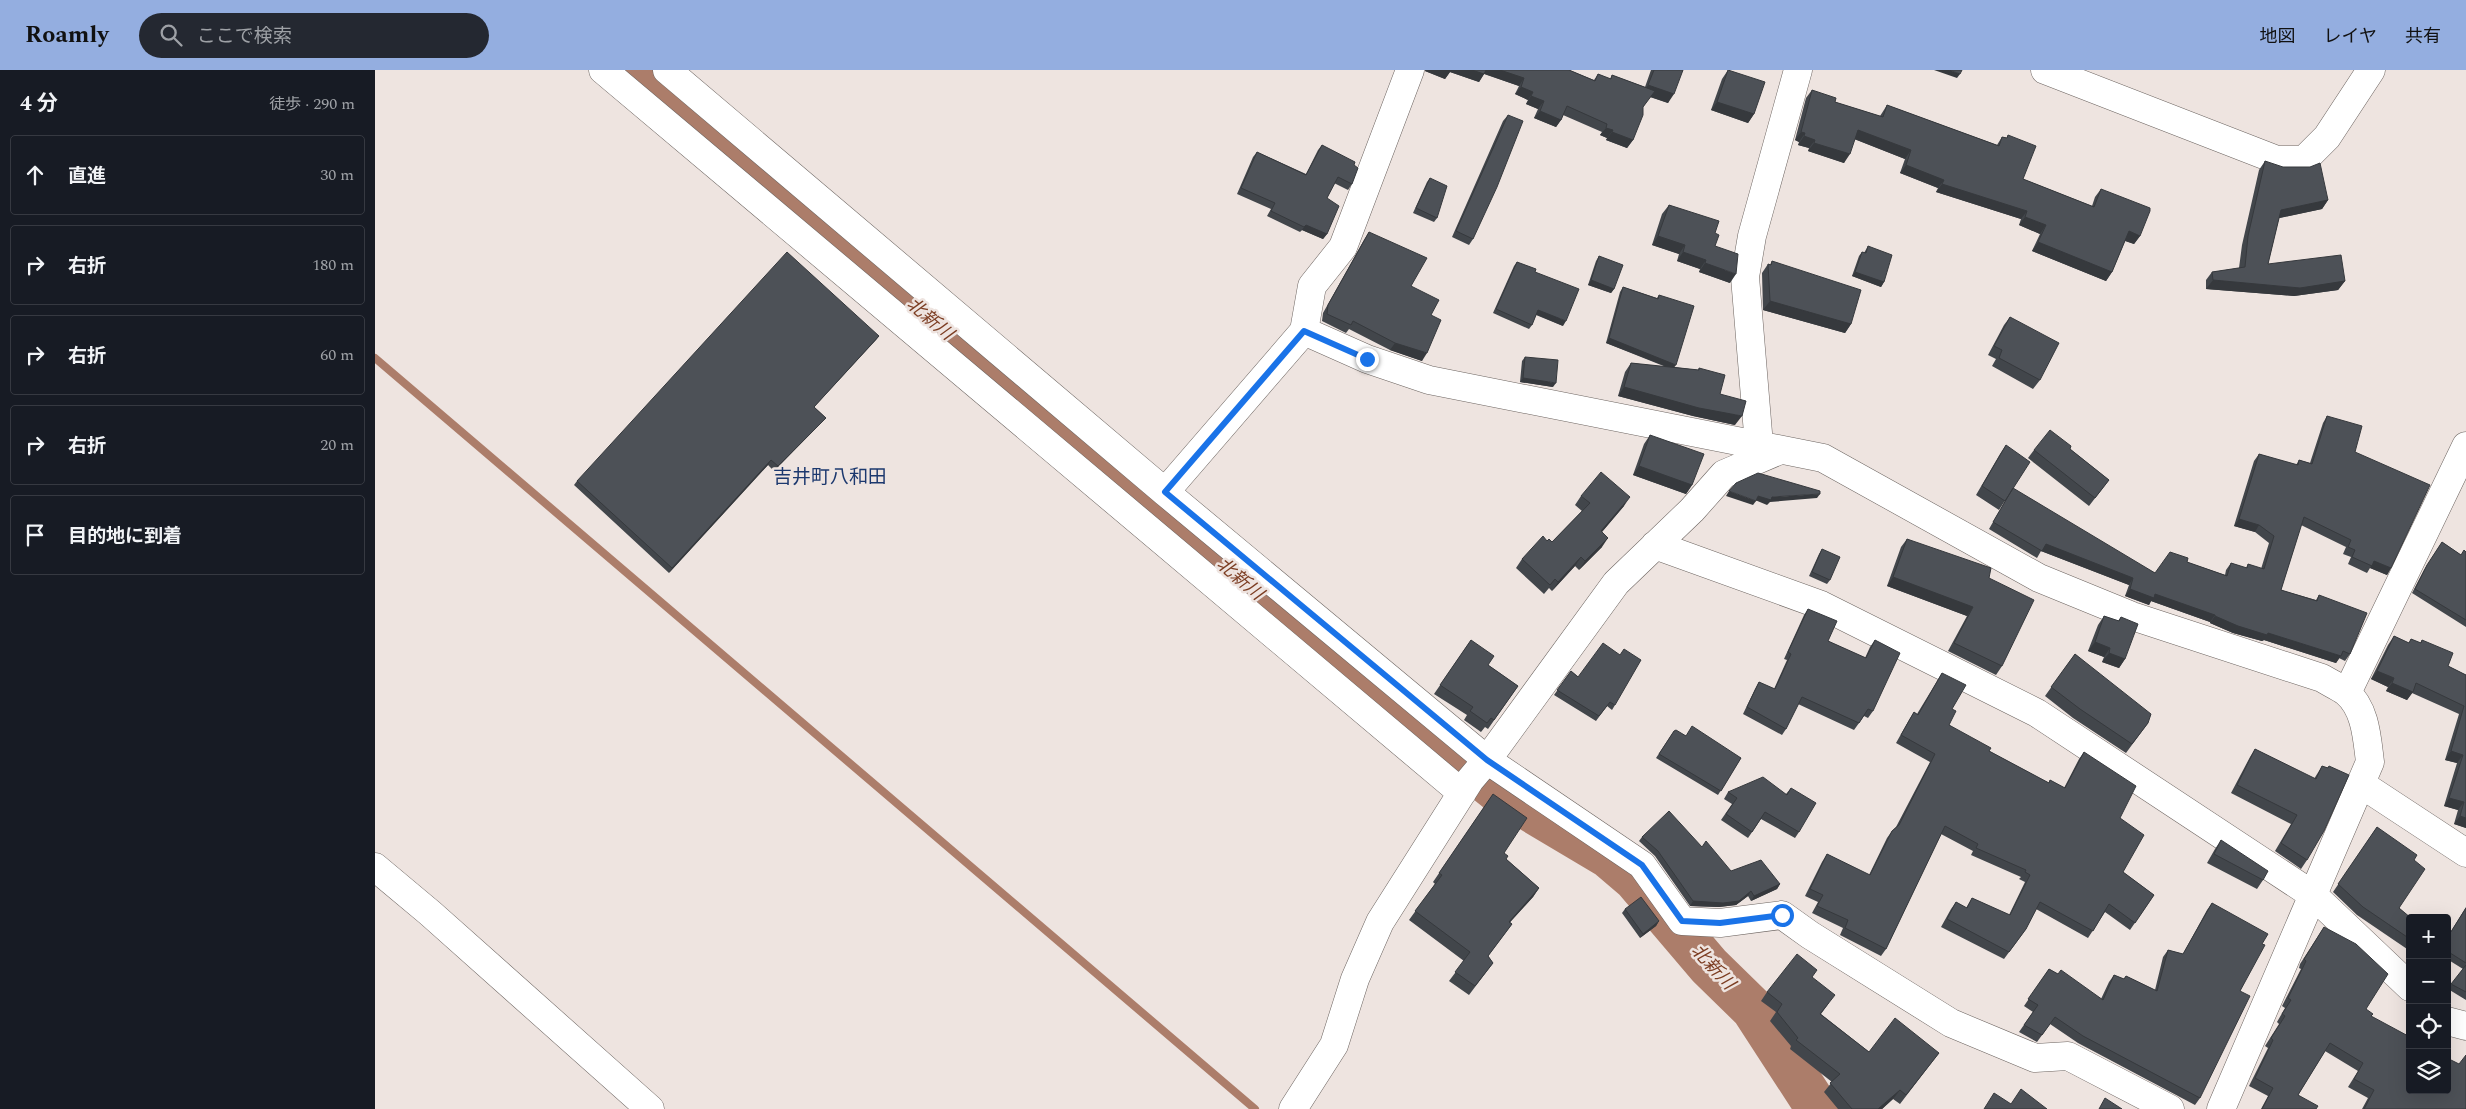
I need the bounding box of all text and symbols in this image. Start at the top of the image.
search box [139,13,489,58]
text: Roamly [25,17,109,53]
icon: search [157,21,185,49]
text: ここで検索 [197,22,292,51]
text: 地図 [2260,23,2296,50]
text: レイヤ [2324,23,2377,50]
text: 共有 [2405,23,2441,50]
text: 4 分 [20,88,58,120]
text: 徒歩 · 290 m [269,92,355,116]
icon: ahead [21,161,49,189]
text: 直進 [68,162,106,191]
text: 30 m [320,163,354,187]
icon: right [21,251,49,279]
text: 右折 [68,252,106,281]
text: 180 m [312,253,354,277]
water label: 北新川 [901,291,961,348]
icon: right [21,341,49,369]
text: 右折 [68,342,106,371]
text: 60 m [320,343,354,367]
route end [1356,348,1379,371]
icon: right [21,431,49,459]
text: 右折 [68,432,106,461]
text: 20 m [320,433,354,457]
district label: 吉井町八和田 [773,463,887,492]
icon: arrive [21,521,49,549]
text: 目的地に到着 [68,522,182,551]
water label: 北新川 [1211,551,1271,608]
route start [1771,904,1794,927]
map controls [2406,914,2451,1094]
button: + [2406,914,2451,959]
water label: 北新川 [1685,938,1743,997]
button: − [2406,959,2451,1004]
button: locate [2406,1004,2451,1049]
button: layers [2406,1049,2451,1094]

